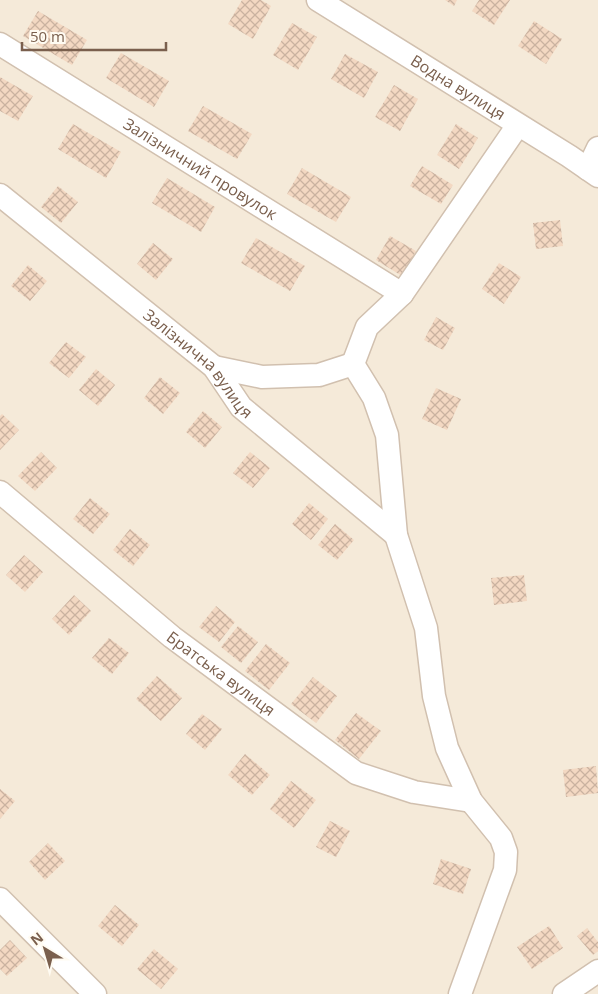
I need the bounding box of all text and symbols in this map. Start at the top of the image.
scale bar [22,20,166,52]
text: 50 m [30,26,65,46]
street label: Водна вулиця [407,49,510,125]
street label: Залізничний провулок [119,112,282,225]
street label: Залізнична вулиця [139,304,257,423]
street label: Братська вулиця [162,626,280,721]
north arrow [20,924,70,974]
text: N [26,927,47,949]

